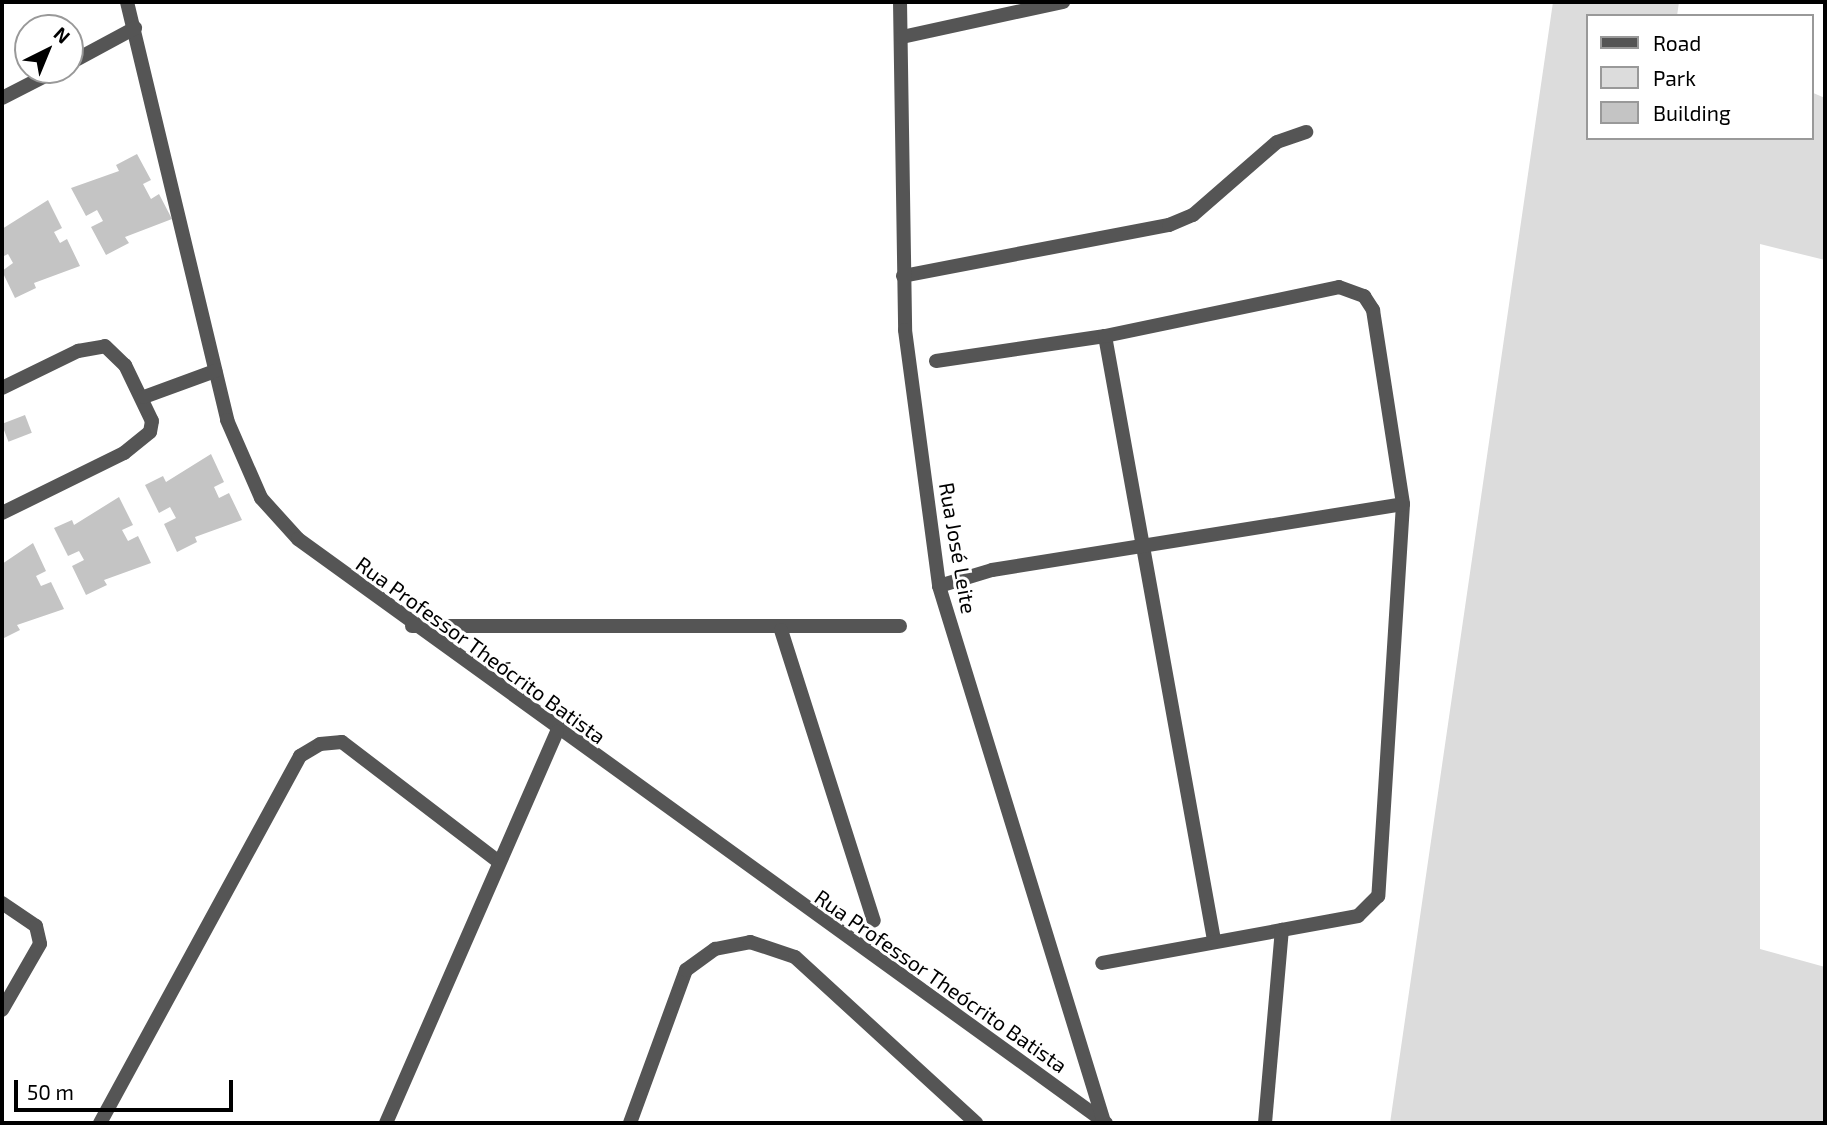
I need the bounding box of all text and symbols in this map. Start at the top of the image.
north arrow [14,14,84,84]
legend [1586,14,1813,140]
text: N [49,22,75,48]
text: Road [1653,30,1701,55]
text: Park [1653,65,1696,90]
text: Building [1653,100,1731,125]
street label: Rua José Leite [934,480,982,616]
street label: Rua Professor Theócrito Batista [351,551,611,749]
street label: Rua Professor Theócrito Batista [810,884,1072,1078]
scale bar [18,1066,236,1110]
text: 50 m [27,1079,74,1104]

